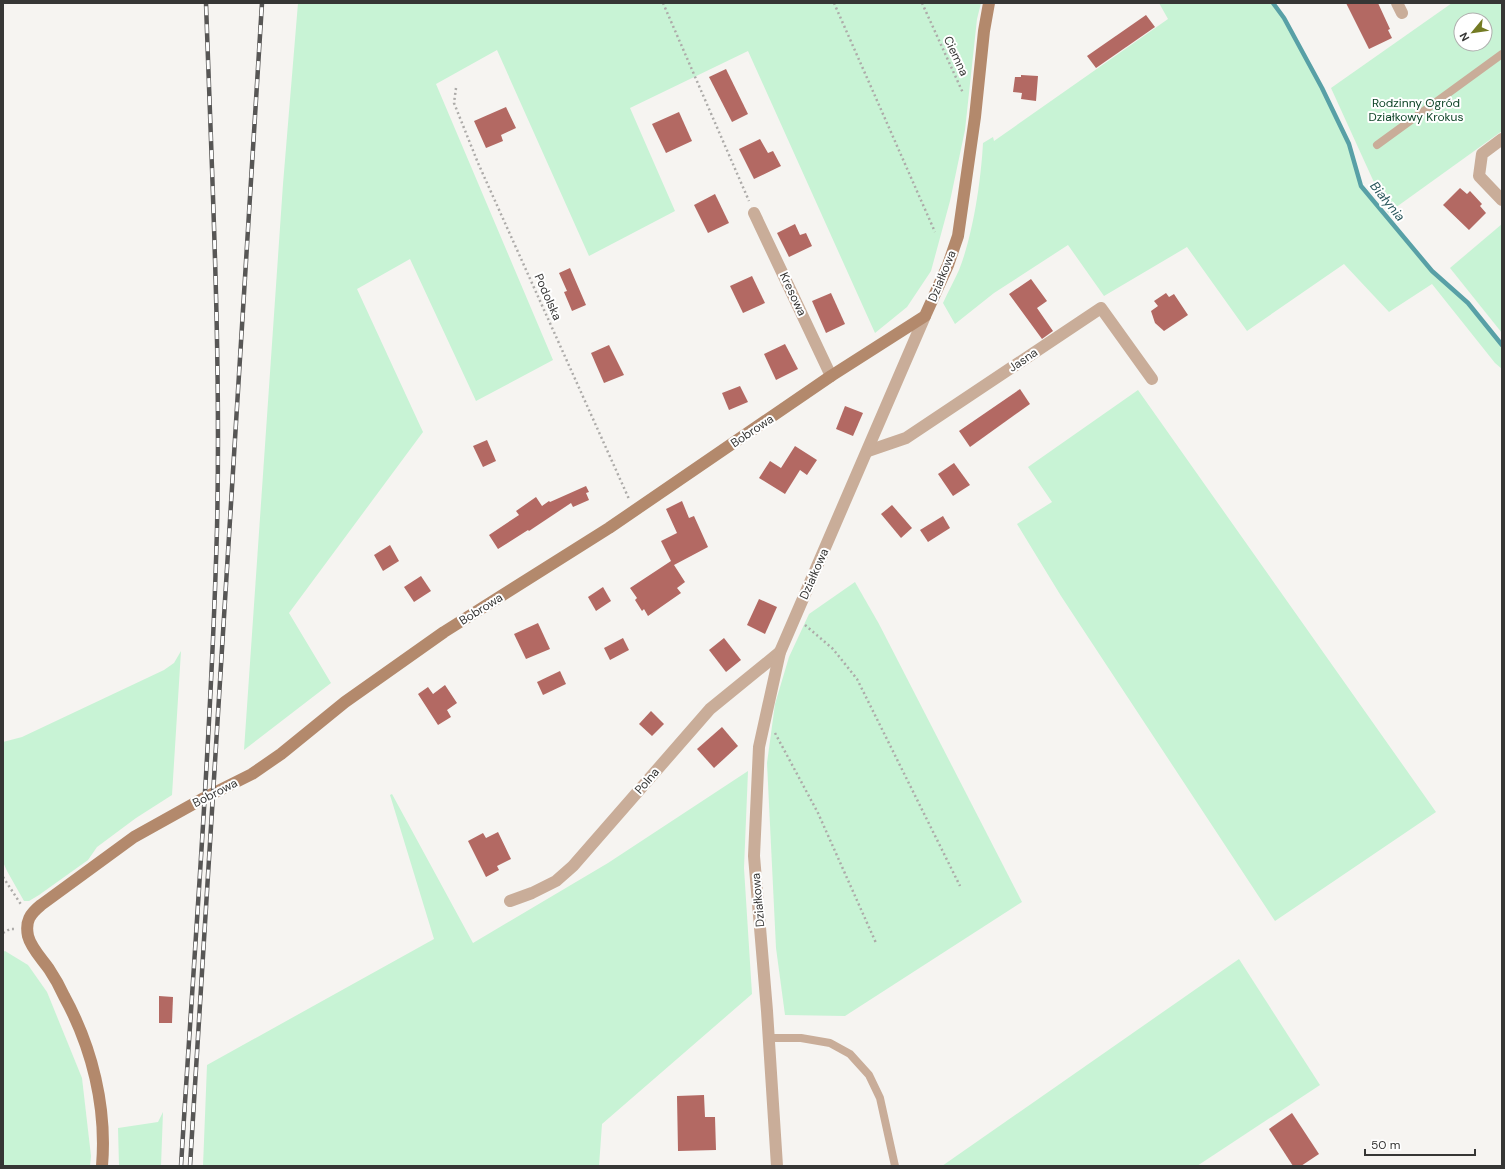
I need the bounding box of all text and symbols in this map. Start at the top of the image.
north arrow [1453,12,1493,52]
text: N [1456,30,1472,44]
street label: Ciemna [940,33,972,79]
park label: Rodzinny Ogród Działkowy Krokus [1369,95,1463,125]
water label: Białynia [1366,178,1409,225]
street label: Działkowa [924,248,960,304]
street label: Kresowa [776,270,810,318]
street label: Podolska [531,271,565,323]
street label: Jasna [1005,344,1041,376]
street label: Bobrowa [727,411,777,451]
street label: Działkowa [796,546,832,602]
street label: Bobrowa [456,589,506,629]
street label: Polna [631,764,663,798]
street label: Bobrowa [190,775,240,811]
street label: Działkowa [748,872,768,928]
scale bar [1365,1131,1475,1157]
text: 50 m [1371,1137,1400,1153]

